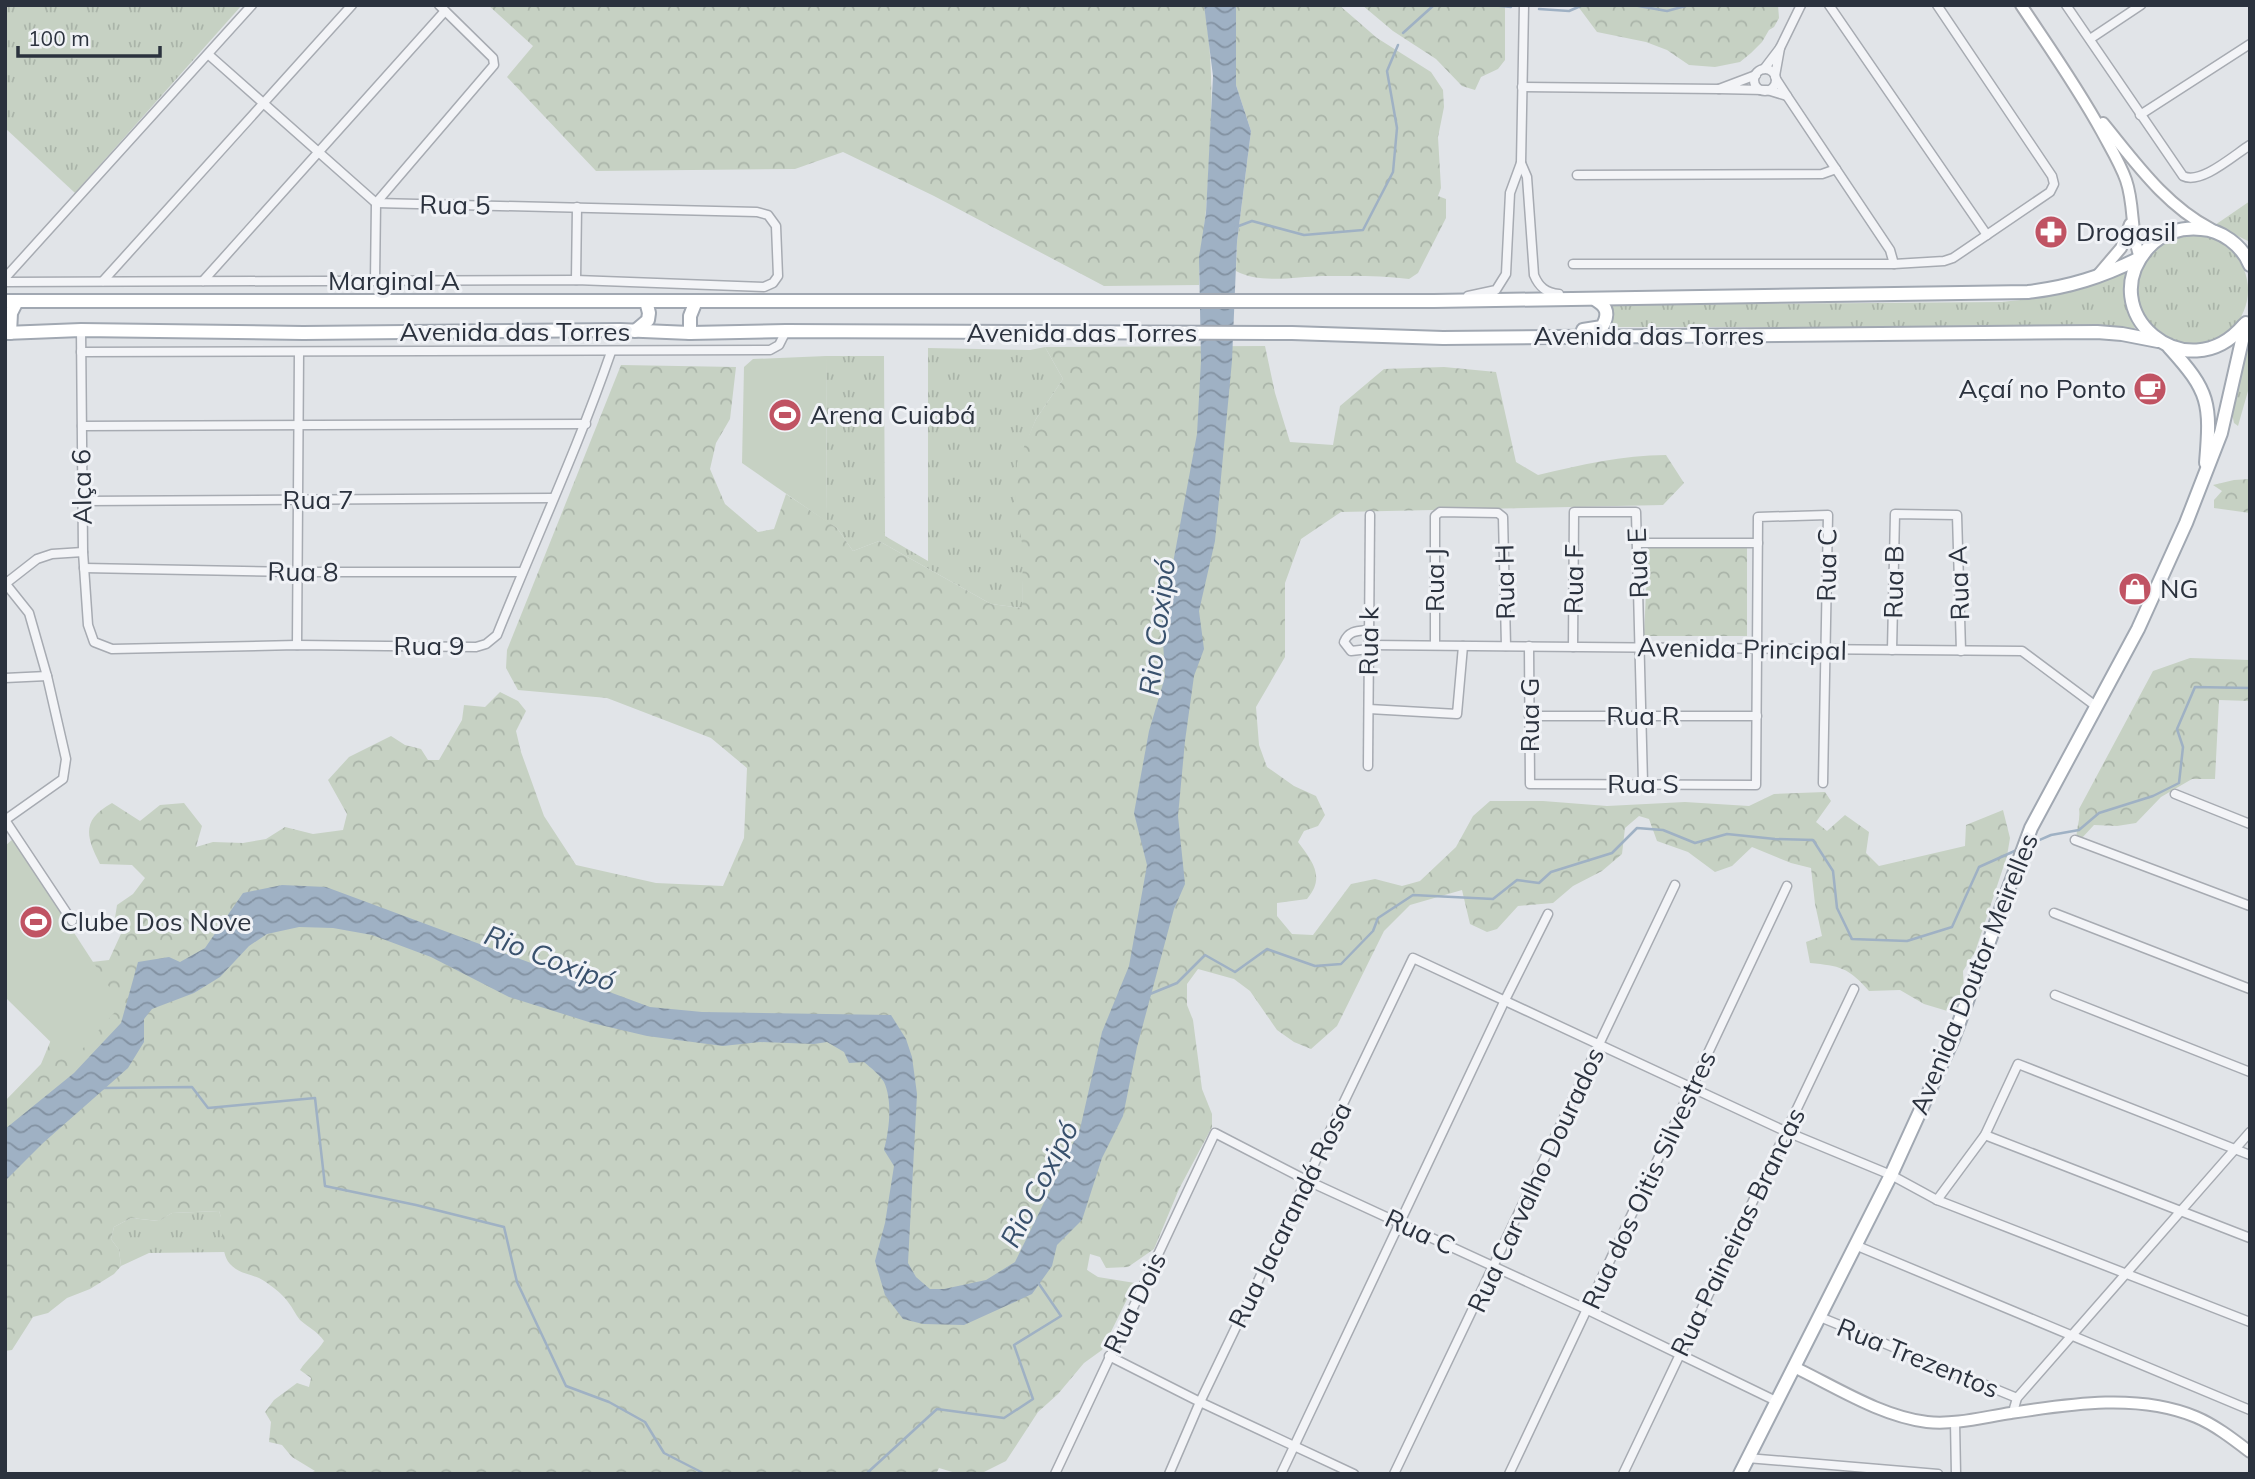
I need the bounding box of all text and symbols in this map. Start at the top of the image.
scale bar [18,14,159,58]
text: 100 m [28,25,90,51]
street label: Rua 5 [419,187,491,222]
pharmacy icon: Drogasil [2032,213,2070,251]
place label: Drogasil [2076,215,2176,248]
street label: Marginal A [328,264,460,297]
street label: Avenida das Torres [400,315,630,348]
street label: Avenida das Torres [967,316,1197,349]
street label: Avenida das Torres [1534,319,1764,352]
cafe icon: Açaí no Ponto [2131,370,2169,408]
place label: Açaí no Ponto [1959,372,2126,405]
sports icon: Arena Cuiabá [766,396,804,434]
place label: Arena Cuiabá [810,398,976,431]
street label: Alça 6 [64,449,99,525]
street label: Rua 7 [283,483,353,516]
street label: Rua E [1620,527,1655,599]
street label: Rua C [1809,528,1844,602]
street label: Rua H [1487,544,1522,620]
street label: Rua F [1556,544,1591,614]
street label: Rua B [1876,545,1911,619]
street label: Rua A [1941,545,1976,621]
street label: Rua J [1418,548,1451,612]
street label: Rua 8 [267,554,339,589]
water label: Rio Coxipó [1131,557,1182,697]
shop icon: NG [2116,570,2154,608]
place label: NG [2160,572,2198,605]
street label: Rua k [1351,606,1386,676]
street label: Rua 9 [394,629,464,662]
street label: Avenida Principal [1637,630,1847,667]
street label: Rua G [1513,678,1546,752]
street label: Rua R [1606,699,1680,732]
street label: Rua S [1607,767,1679,800]
street label: Avenida Doutor Meirelles [1902,828,2045,1119]
sports icon: Clube Dos Nove [17,903,55,941]
place label: Clube Dos Nove [60,905,251,938]
water label: Rio Coxipó [480,917,621,999]
street label: Rua Carvalho Dourados [1460,1042,1611,1317]
street label: Rua dos Oitis Silvestres [1574,1045,1723,1314]
street label: Rua Jacarandá Rosa [1221,1097,1359,1333]
street label: Rua Paineiras Brancas [1663,1102,1812,1362]
water label: Rio Coxipó [992,1115,1085,1253]
street label: Rua C [1380,1201,1460,1262]
street label: Rua Dois [1096,1247,1173,1359]
street label: Rua Trezentos [1832,1310,2004,1405]

